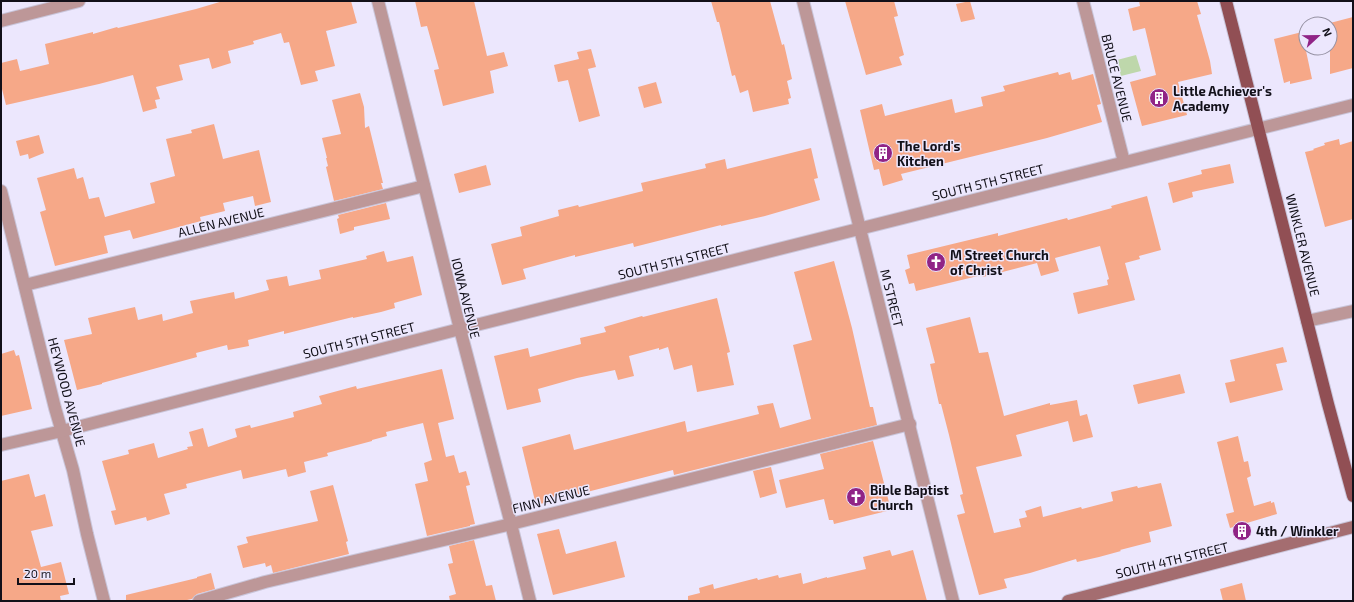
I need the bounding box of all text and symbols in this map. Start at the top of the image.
north arrow [1298,16,1338,56]
text: N [1320,26,1335,38]
street label: BRUCE AVENUE [1098,32,1136,124]
place label: Little Achiever's Academy [1173,83,1272,114]
building icon: Little Achiever's Academy [1148,87,1170,109]
place label: The Lord's Kitchen [897,138,960,169]
building icon: The Lord's Kitchen [872,142,894,164]
street label: SOUTH 5TH STREET [930,160,1046,204]
street label: WINKLER AVENUE [1283,192,1323,298]
street label: ALLEN AVENUE [176,204,266,240]
street label: SOUTH 5TH STREET [616,239,732,283]
place label: M Street Church of Christ [950,247,1049,278]
church icon: M Street Church of Christ [925,251,947,273]
street label: IOWA AVENUE [448,256,484,340]
street label: M STREET [877,267,907,329]
street label: SOUTH 5TH STREET [301,318,417,362]
street label: HEYWOOD AVENUE [45,336,89,448]
street label: FINN AVENUE [511,482,591,516]
place label: Bible Baptist Church [870,482,949,513]
church icon: Bible Baptist Church [845,486,867,508]
building icon: 4th / Winkler [1231,520,1253,542]
place label: 4th / Winkler [1256,523,1339,539]
street label: SOUTH 4TH STREET [1114,538,1231,582]
scale bar [18,560,74,586]
text: 20 m [24,566,51,580]

